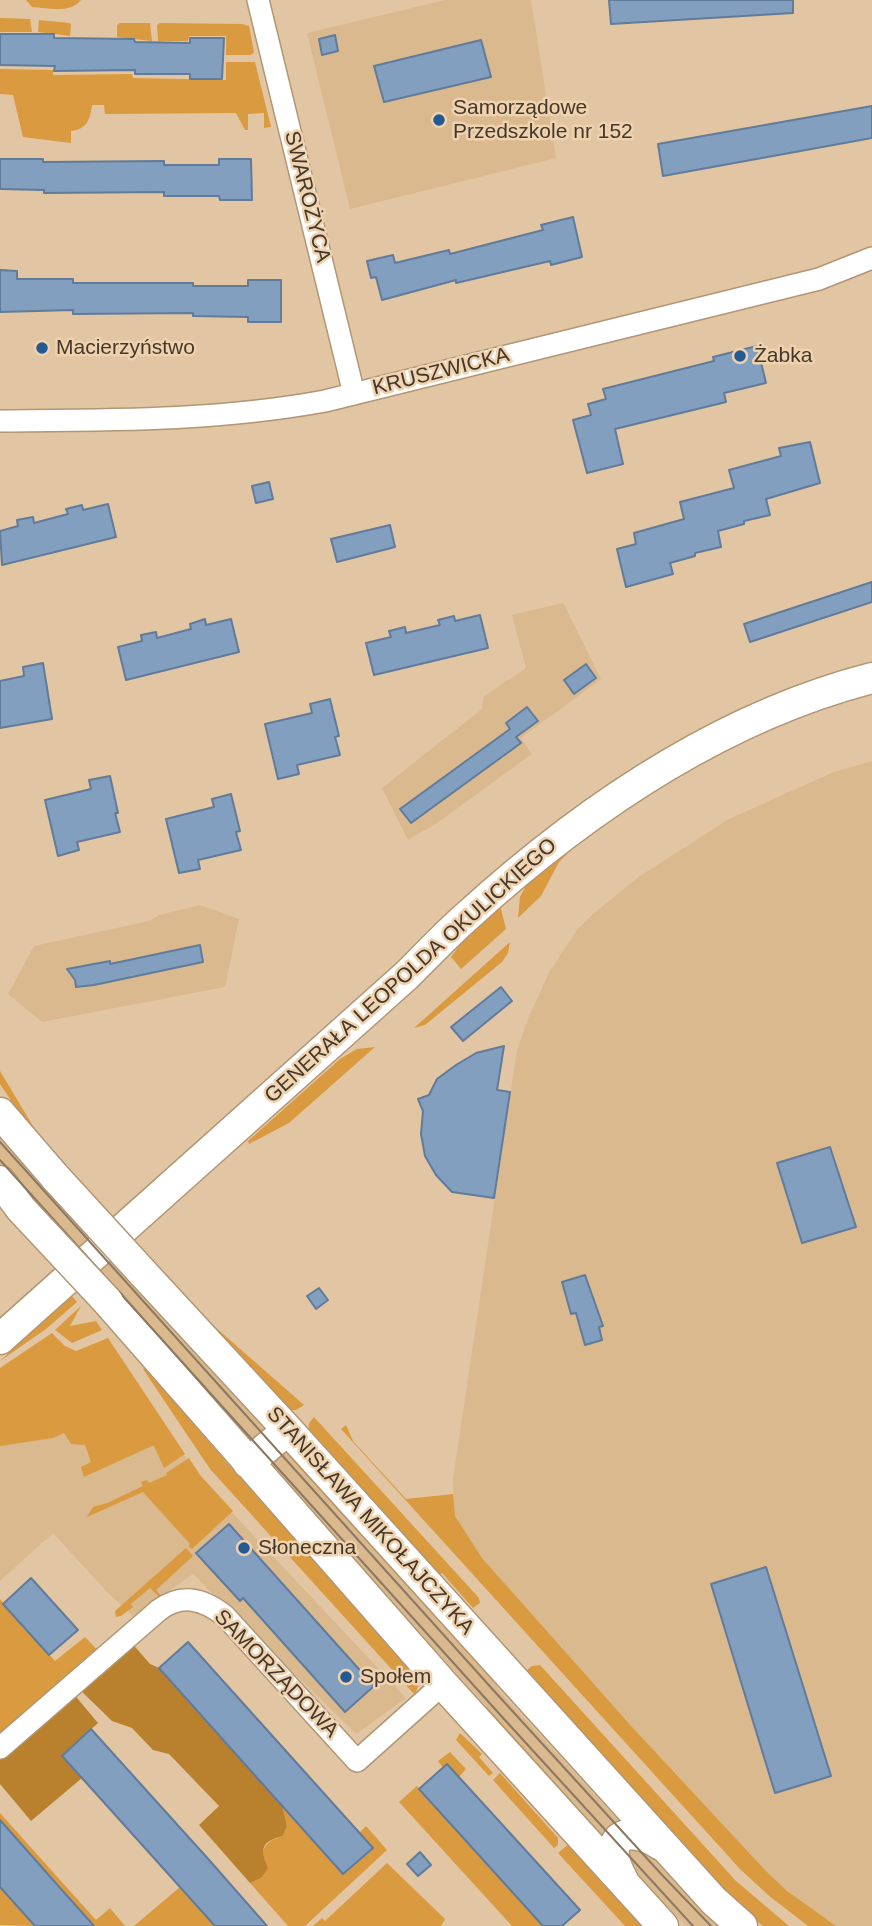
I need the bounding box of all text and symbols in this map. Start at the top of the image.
place label: Samorządowe Przedszkole nr 152 [453,95,633,145]
marker: Samorządowe Przedszkole nr 152 [431,112,447,128]
street label: SWAROŻYCA [278,129,336,265]
place label: Macierzyństwo [56,335,195,361]
marker: Macierzyństwo [34,340,50,356]
street label: KRUSZWICKA [370,343,512,401]
place label: Żabka [754,343,812,369]
marker: Żabka [732,348,748,364]
street label: GENERAŁA LEOPOLDA OKULICKIEGO [260,833,562,1109]
street label: STANISŁAWA MIKOŁAJCZYKA [261,1402,479,1640]
place label: Słoneczna [258,1535,356,1561]
marker: Słoneczna [236,1540,252,1556]
street label: SAMORZĄDOWA [208,1605,344,1743]
place label: Społem [360,1664,431,1690]
marker: Społem [338,1669,354,1685]

